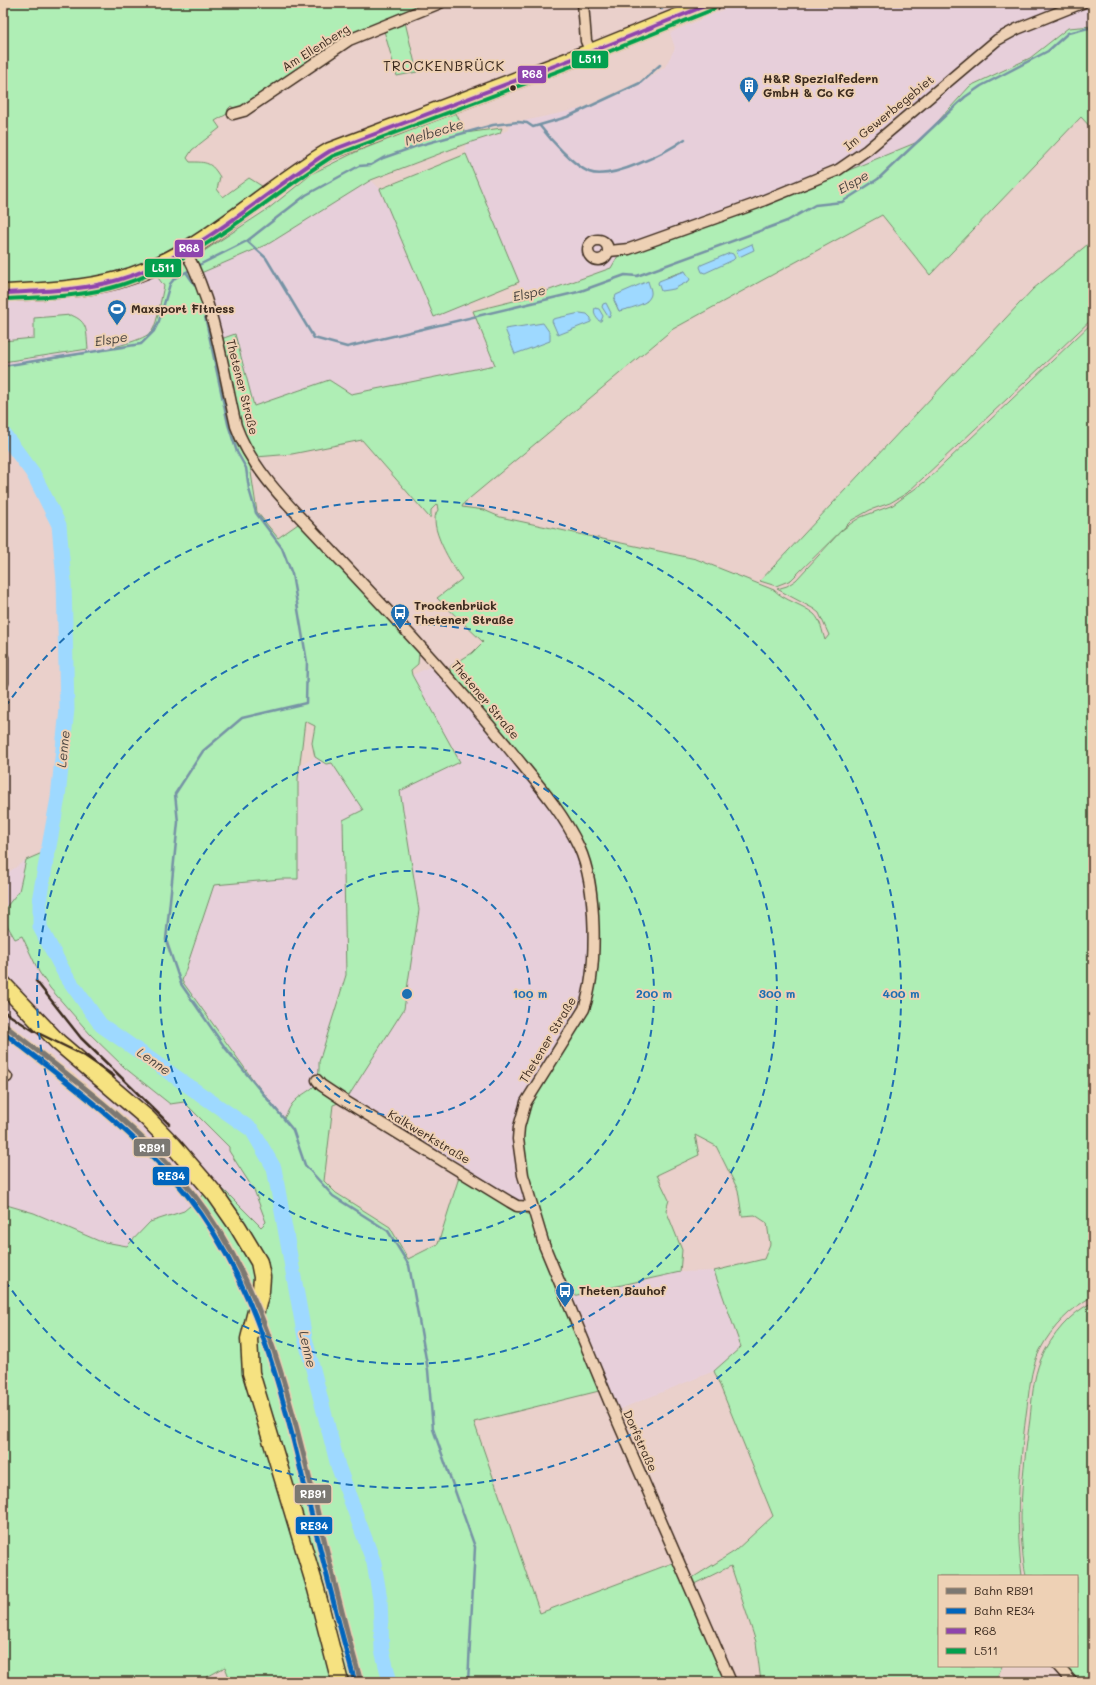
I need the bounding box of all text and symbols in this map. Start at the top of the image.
street label: Am Ellenberg [279,20,352,74]
line badge: L511 [571,50,609,69]
text: L511 [579,51,601,66]
district label: TROCKENBRÜCK [383,56,505,75]
line badge: R68 [517,65,547,84]
text: R68 [521,66,543,81]
place label: H&R Spezialfedern GmbH & Co KG [763,70,878,100]
street label: Im Gewerbegebiet [840,71,937,153]
building icon: H&R Spezialfedern GmbH & Co KG [738,75,760,103]
unlabelled marker [508,83,518,93]
water label: Melbecke [402,115,465,149]
water label: Elspe [834,166,871,197]
line badge: R68 [174,239,204,258]
text: R68 [178,240,200,255]
line badge: L511 [144,258,182,278]
text: L511 [152,260,174,275]
water label: Elspe [511,281,547,305]
sports icon: Maxsport Fitness [106,298,128,326]
place label: Maxsport Fitness [131,300,234,316]
water label: Elspe [93,328,129,349]
street label: Thetener Straße [223,337,263,436]
place label: Trockenbrück Thetener Straße [414,597,513,627]
bus stop icon: Trockenbrück Thetener Straße [389,602,411,630]
street label: Thetener Straße [448,657,523,742]
water label: Lenne [52,729,73,768]
text: 100 m [513,985,547,1001]
text: 200 m [636,985,672,1001]
text: 300 m [759,985,795,1001]
text: 400 m [883,985,919,1001]
centre of rings [400,987,414,1001]
street label: Thetener Straße [515,993,579,1086]
water label: Lenne [134,1043,174,1078]
street label: Kalkwerkstraße [386,1105,473,1167]
line badge: RB91 [133,1138,171,1157]
text: RB91 [139,1140,165,1155]
line badge: RE34 [152,1166,190,1186]
text: RE34 [157,1168,185,1183]
bus stop icon: Theten Bauhof [554,1280,576,1308]
place label: Theten Bauhof [579,1282,666,1298]
water label: Lenne [296,1329,321,1369]
street label: Dorfstraße [620,1407,662,1474]
line badge: RB91 [294,1484,332,1504]
text: RB91 [300,1486,326,1501]
line badge: RE34 [295,1516,333,1535]
text: RE34 [300,1518,328,1533]
legend [938,1575,1078,1667]
text: Bahn RB91 [974,1582,1034,1598]
text: Bahn RE34 [974,1602,1035,1618]
text: R68 [974,1622,996,1638]
text: L511 [974,1642,998,1658]

